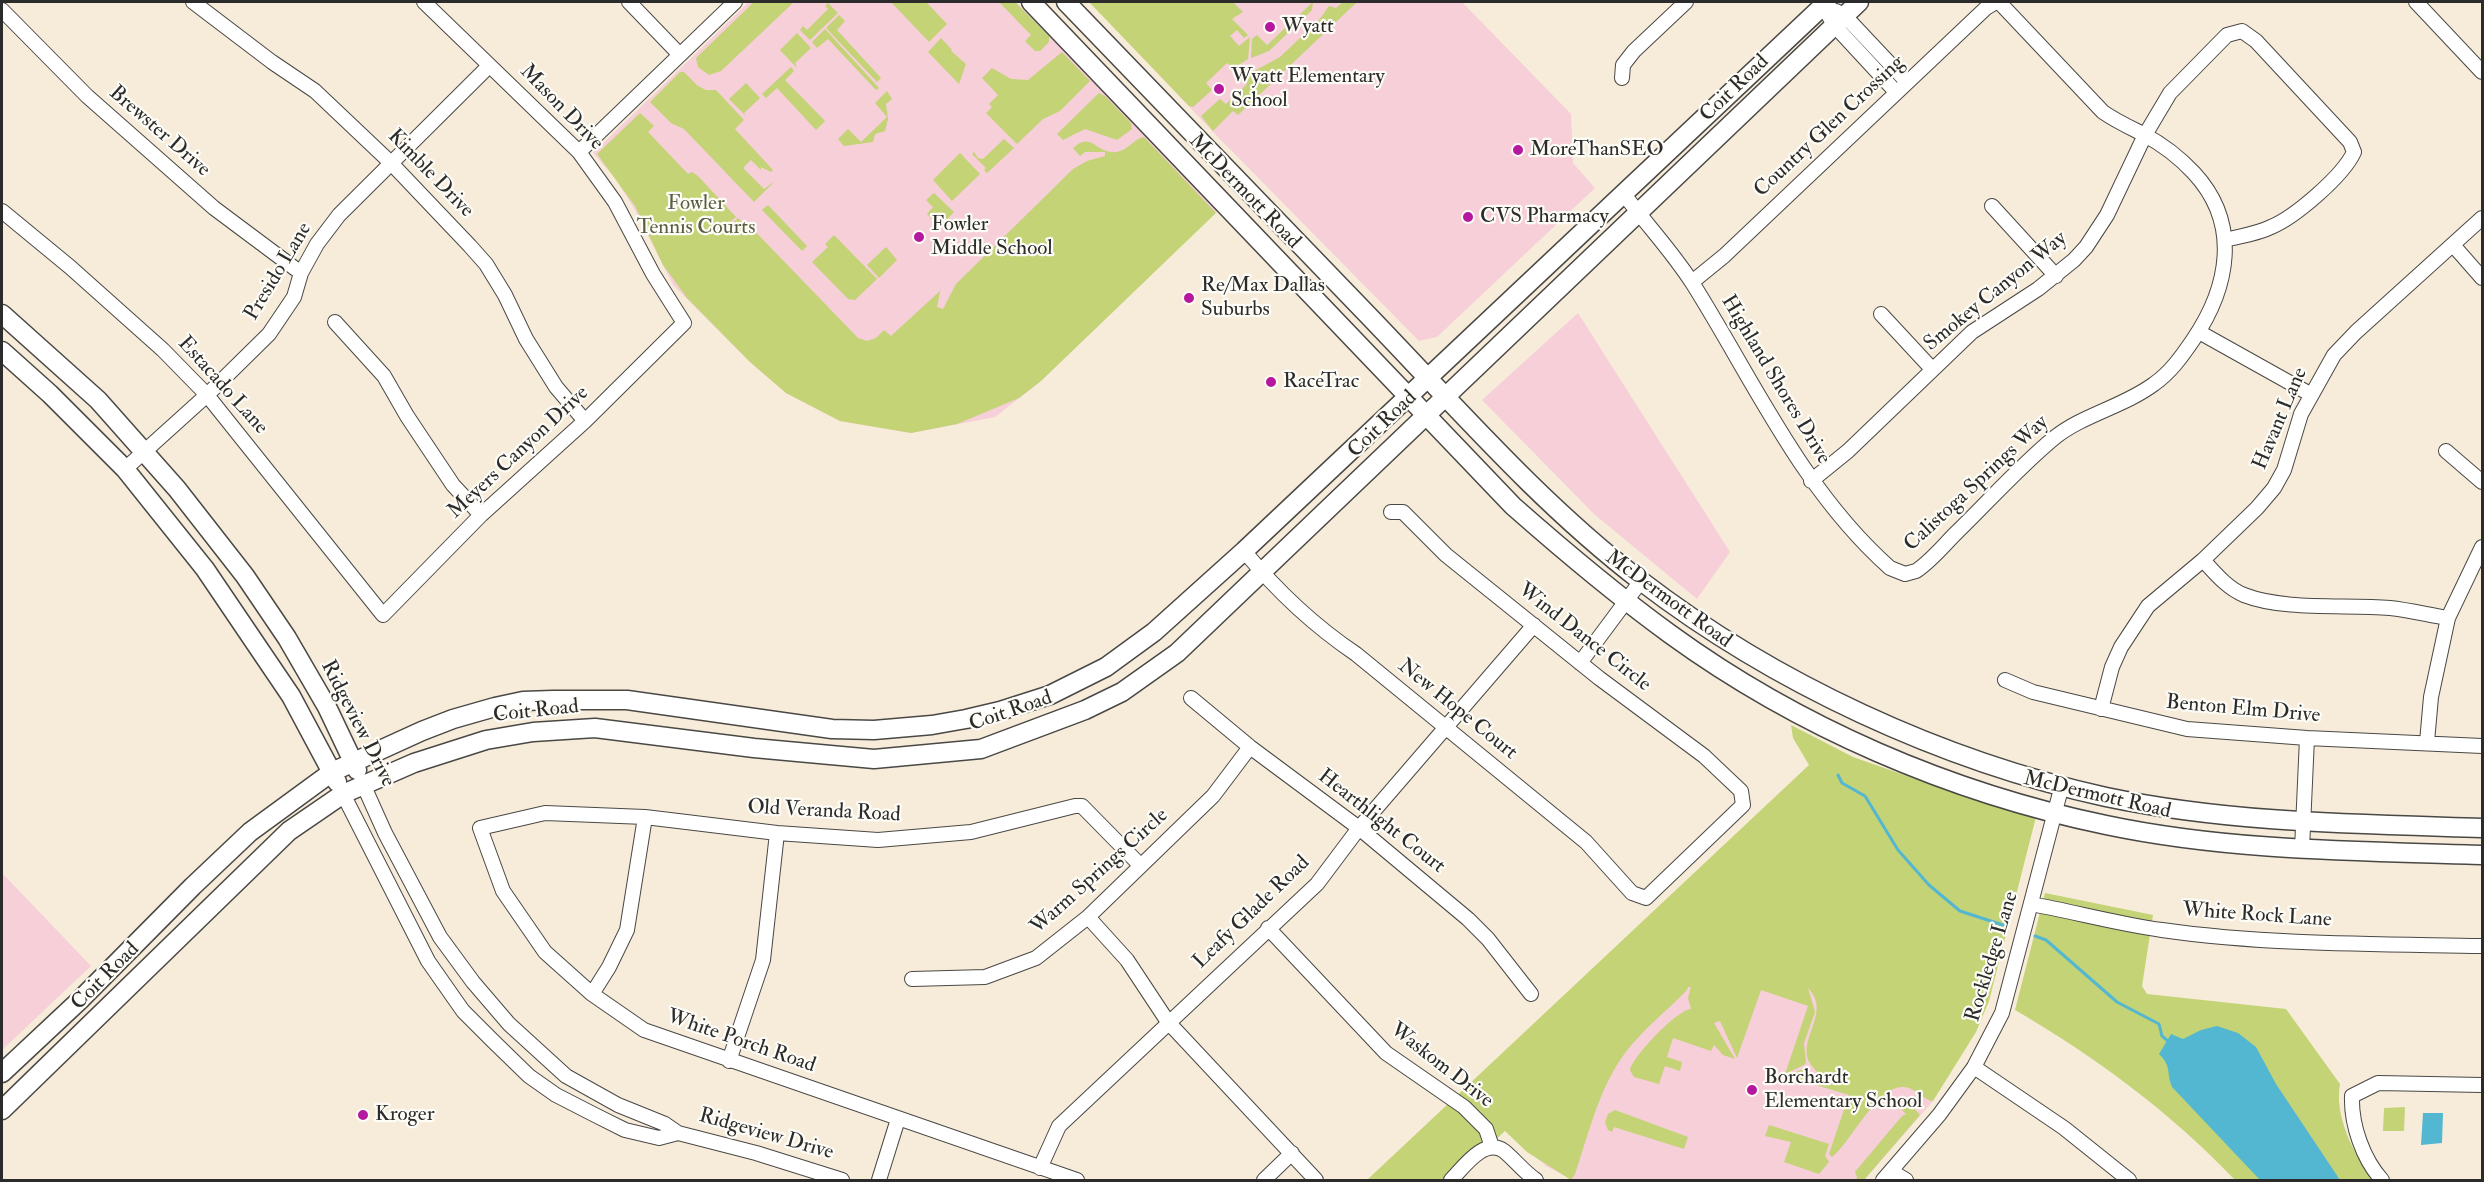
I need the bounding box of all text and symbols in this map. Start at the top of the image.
place label: Wyatt [1282,14,1334,40]
marker: Wyatt [1263,20,1277,34]
street label: Coit Road [1695,50,1775,128]
street label: Country Glen Crossing [1750,51,1910,203]
street label: Mason Drive [514,60,608,156]
place label: Wyatt Elementary School [1231,64,1385,114]
street label: Brewster Drive [103,81,215,183]
marker: Wyatt Elementary School [1212,82,1226,96]
street label: Kimble Drive [382,125,478,223]
street label: McDermott Road [1183,129,1305,255]
place label: MoreThanSEO [1530,137,1663,163]
marker: MoreThanSEO [1511,143,1525,157]
park label: Fowler Tennis Courts [637,191,755,241]
place label: CVS Pharmacy [1480,204,1609,230]
marker: CVS Pharmacy [1461,210,1475,224]
place label: Fowler Middle School [931,212,1053,262]
street label: Presido Lane [240,219,318,325]
street label: Smokey Canyon Way [1920,227,2072,357]
marker: Fowler Middle School [912,230,926,244]
place label: Re/Max Dallas Suburbs [1201,273,1325,323]
marker: Re/Max Dallas Suburbs [1182,291,1196,305]
street label: Highland Shores Drive [1715,291,1835,469]
street label: Estacado Lane [171,332,273,440]
street label: Havant Lane [2248,364,2314,474]
place label: RaceTrac [1283,369,1359,395]
marker: RaceTrac [1264,375,1278,389]
street label: Meyers Canyon Drive [443,381,595,525]
street label: Coit Road [1343,386,1423,464]
street label: Calistoga Springs Way [1900,411,2054,557]
street label: McDermott Road [1600,546,1736,654]
street label: Wind Dance Circle [1513,578,1655,698]
street label: New Hope Court [1392,654,1522,766]
street label: Ridgeview Drive [314,656,400,792]
street label: Coit Road [966,686,1056,738]
street label: Benton Elm Drive [2165,691,2321,729]
street label: Coit Road [492,695,580,729]
street label: Hearthlight Court [1312,765,1450,879]
street label: McDermott Road [2021,767,2173,825]
street label: Old Veranda Road [747,795,901,829]
street label: Warm Springs Circle [1026,804,1174,940]
street label: Leafy Glade Road [1189,851,1315,975]
street label: Rockledge Lane [1961,889,2025,1025]
street label: White Rock Lane [2182,898,2332,934]
street label: Coit Road [67,938,145,1016]
street label: White Porch Road [663,1005,819,1079]
street label: Waskom Drive [1384,1018,1498,1114]
place label: Borchardt Elementary School [1764,1065,1922,1115]
marker: Borchardt Elementary School [1745,1083,1759,1097]
place label: Kroger [375,1102,434,1128]
street label: Ridgeview Drive [696,1104,836,1166]
marker: Kroger [356,1108,370,1122]

